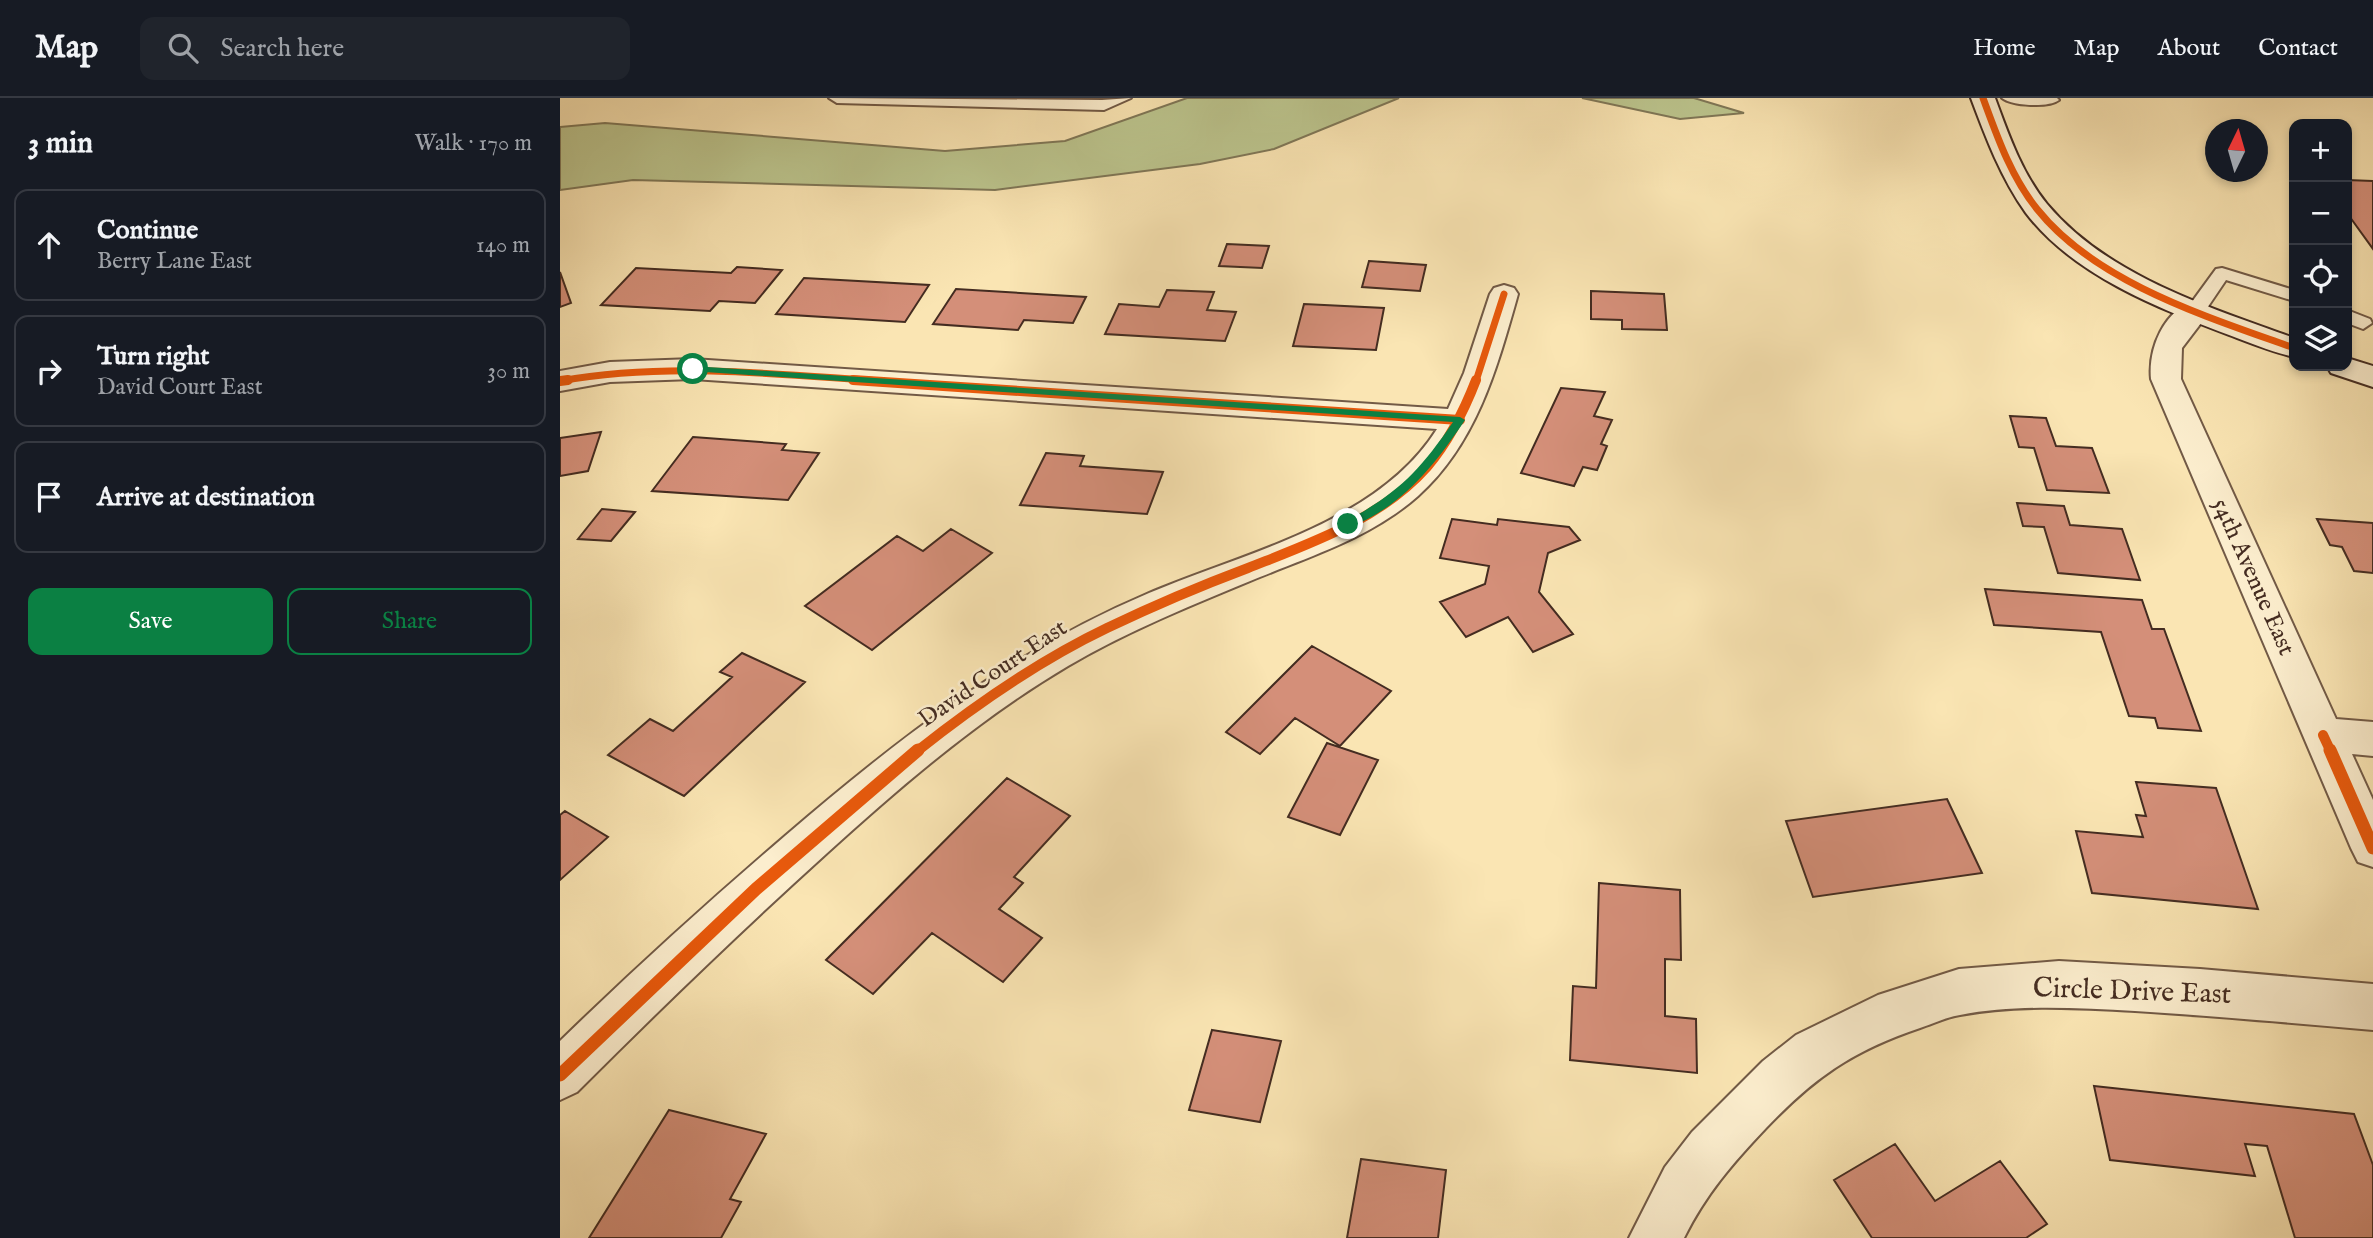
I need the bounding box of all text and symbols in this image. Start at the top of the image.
search box [140,17,630,80]
text: Map [35,27,98,69]
icon: search [164,29,202,67]
text: Search here [220,32,344,65]
text: Home [1973,33,2036,64]
text: Map [2074,33,2120,64]
text: About [2158,33,2220,64]
text: Contact [2258,33,2338,64]
north arrow [2205,119,2268,182]
map controls [2289,119,2352,371]
button: + [2289,119,2352,182]
text: 3 min [28,125,93,163]
text: Walk · 170 m [414,129,532,158]
button: − [2289,182,2352,245]
text: Continue [97,214,198,247]
icon: ahead [30,226,68,264]
text: 140 m [476,231,530,260]
button: locate [2289,245,2352,308]
text: Berry Lane East [97,247,252,276]
button: layers [2289,308,2352,371]
text: Turn right [97,340,210,373]
icon: right [30,352,68,390]
route start [677,353,708,384]
text: 30 m [487,357,530,386]
text: David Court East [97,373,263,402]
icon: arrive [30,478,68,516]
text: Arrive at destination [97,481,315,514]
street label: 54th Avenue East [2204,494,2302,660]
route end [1332,508,1363,539]
button: Save [28,588,273,655]
button: Share [287,588,532,655]
street label: David Court East [913,613,1073,735]
street label: Circle Drive East [2032,971,2232,1013]

